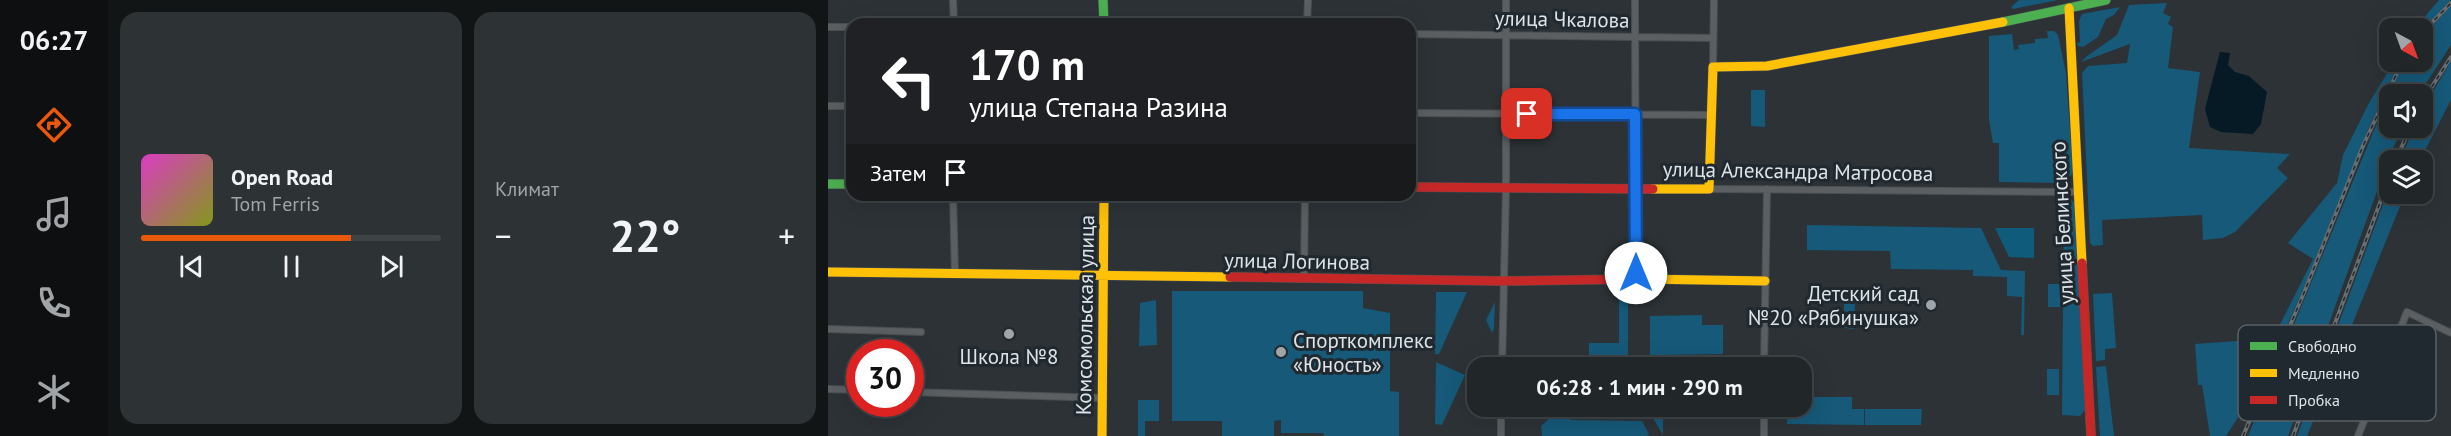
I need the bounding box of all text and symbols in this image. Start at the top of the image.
street label: улица Чкалова [1494,4,1630,34]
north arrow [2379,18,2433,72]
map controls [2379,18,2433,204]
text: 06:27 [20,23,88,57]
text: 170 m [969,37,1085,92]
icon: left [870,42,948,120]
button: sound [2379,84,2433,138]
pin [1501,88,1552,139]
text: улица Степана Разина [969,90,1228,124]
icon: arrive [1510,97,1543,130]
icon: directions [33,104,75,146]
street label: улица Белинского [2044,141,2080,305]
button: layers [2379,150,2433,204]
street label: улица Александра Матросова [1662,155,1934,187]
icon: arrive [939,156,972,189]
text: Затем [870,159,927,187]
text: Open Road [231,163,333,191]
text: Климат [495,176,559,202]
text: Tom Ferris [231,191,320,217]
icon: music [33,193,75,235]
text: 22° [610,206,680,264]
text: − [495,214,512,257]
text: + [778,214,795,257]
street label: Комсомольская улица [1070,215,1100,415]
position arrow [1604,241,1668,305]
street label: улица Логинова [1224,246,1370,276]
icon: previous [175,250,208,283]
icon: pause [275,250,308,283]
icon: next [375,250,408,283]
place label: Детский сад №20 «Рябинушка» [1748,280,1919,331]
icon: phone [33,282,75,324]
marker: Детский сад №20 «Рябинушка» [1924,298,1938,312]
legend [2238,325,2436,421]
marker: Школа №8 [1002,327,1016,341]
place label: Спорткомплекс «Юность» [1293,327,1433,378]
text: Свободно [2288,336,2357,356]
speed limit sign: 30 [846,339,924,417]
place label: Школа №8 [960,343,1058,370]
marker: Спорткомплекс «Юность» [1274,345,1288,359]
text: Медленно [2288,363,2360,383]
icon: climate [33,371,75,413]
text: 06:28 · 1 мин · 290 m [1536,373,1743,401]
text: Пробка [2288,390,2340,410]

